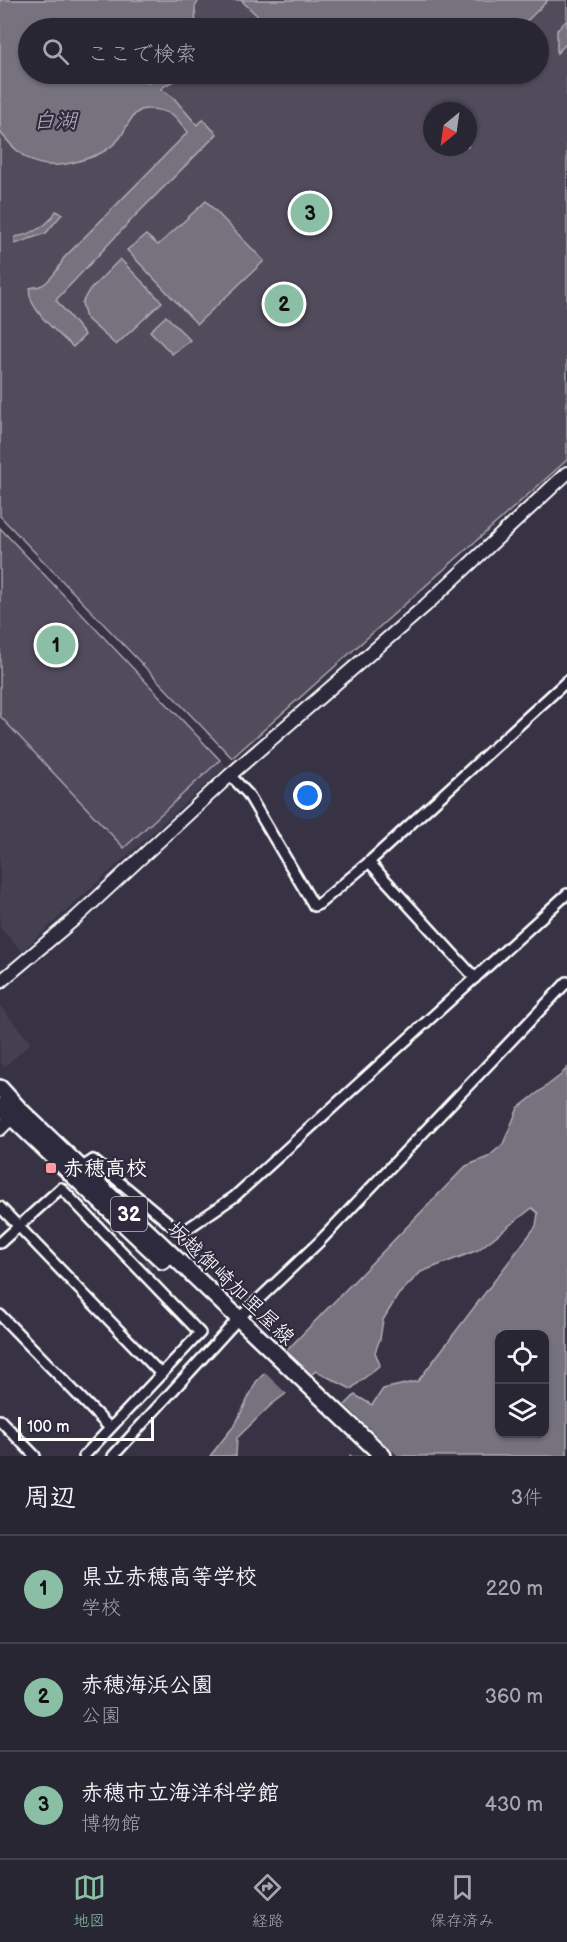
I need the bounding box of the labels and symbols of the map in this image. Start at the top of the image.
north arrow [423,102,477,156]
water label: 白湖 [33,108,79,135]
pin: 3 [290,190,330,236]
pin: 2 [264,282,304,326]
pin: 1 [36,622,76,668]
your location [293,781,322,810]
place label: 赤穂高校 [63,1156,147,1181]
marker: 赤穂高校 [44,1161,58,1175]
road number: 32 [111,1197,147,1231]
street label: 坂越御崎加里屋線 [162,1216,300,1351]
scale bar [18,1414,154,1442]

